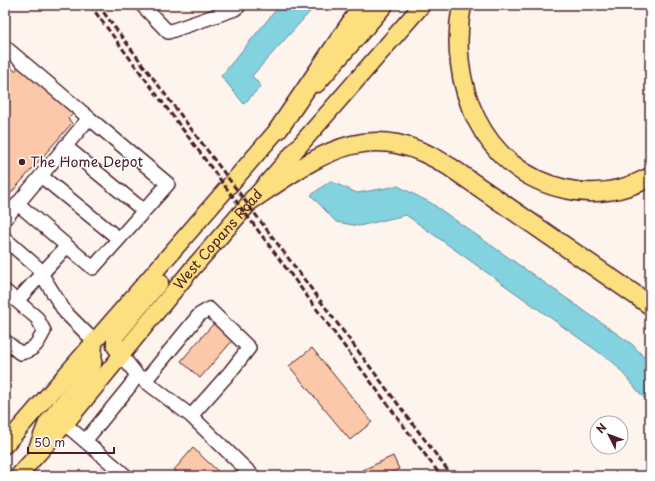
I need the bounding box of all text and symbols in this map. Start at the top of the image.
place label: The Home Depot [30,151,144,172]
marker: The Home Depot [17,157,27,167]
street label: West Copans Road [168,184,267,294]
north arrow [589,415,629,455]
text: N [592,419,611,437]
scale bar [28,429,114,455]
text: 50 m [34,433,65,451]

